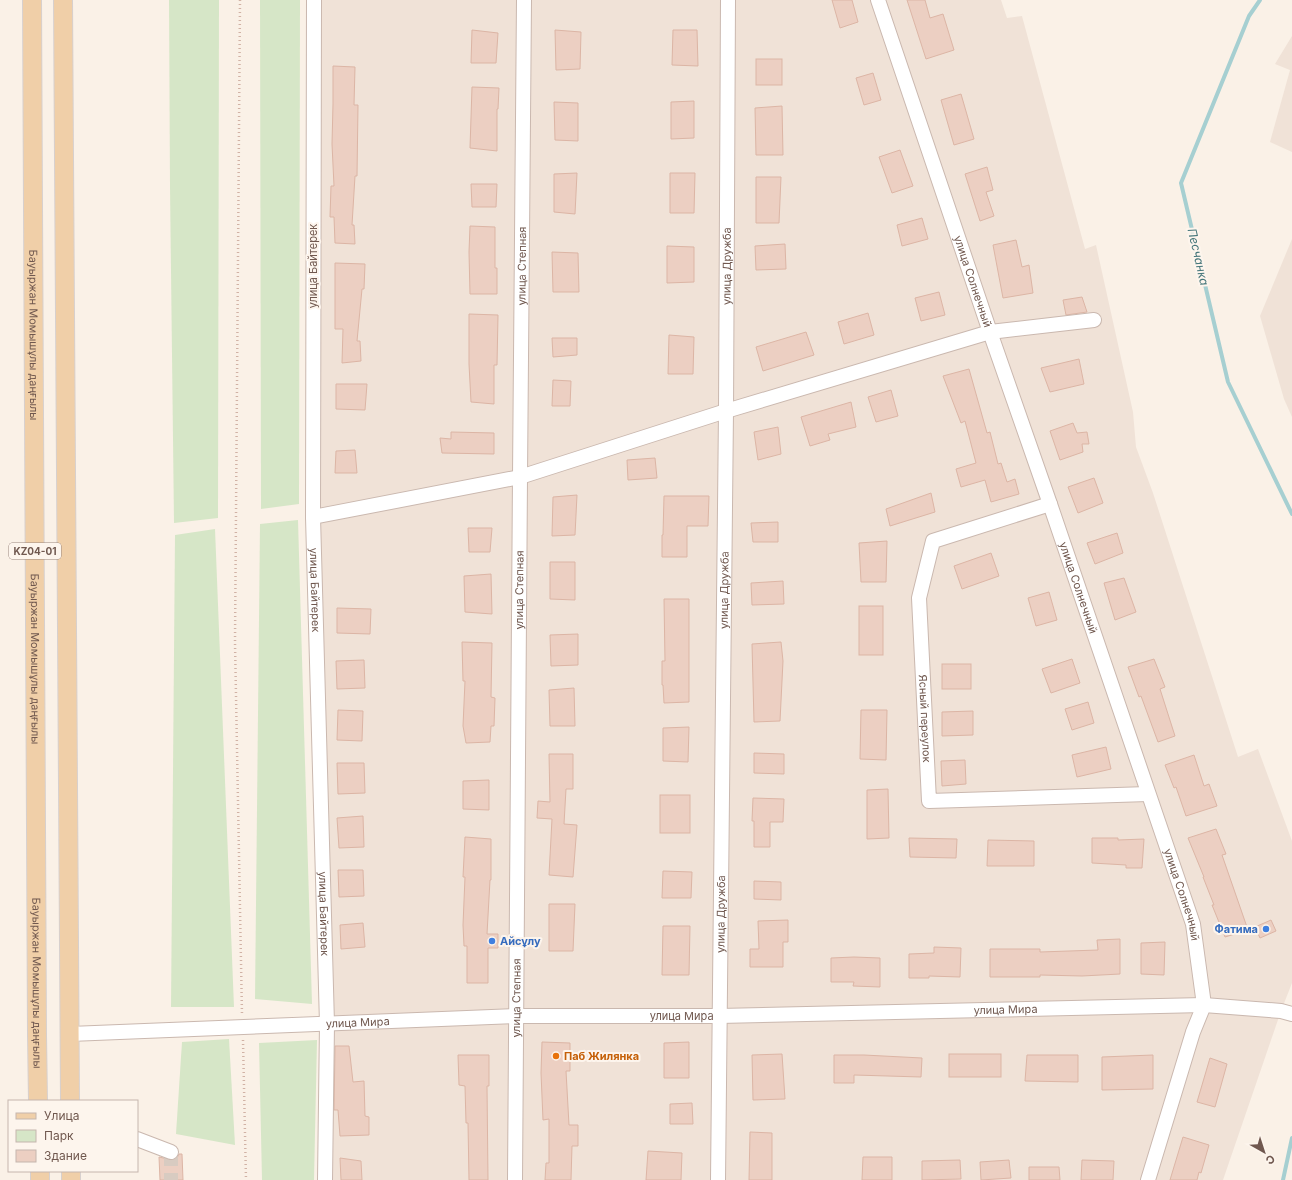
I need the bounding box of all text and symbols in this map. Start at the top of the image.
street label: улица Байтерек [306,224,320,308]
street label: улица Степная [514,226,529,306]
street label: улица Дружба [720,227,734,305]
water label: Песчанка [1185,227,1212,287]
street label: улица Солнечный [951,234,995,329]
street label: Бауыржан Момышұлы даңғылы [26,250,41,420]
street label: улица Солнечный [1056,540,1101,635]
road number: KZ04-01 [9,543,61,559]
street label: улица Байтерек [307,547,323,633]
street label: улица Степная [512,550,526,630]
street label: улица Дружба [717,551,732,629]
street label: Бауыржан Момышұлы даңғылы [28,573,43,744]
street label: Ясный переулок [916,674,934,763]
street label: улица Солнечный [1161,847,1202,942]
street label: улица Байтерек [316,871,332,956]
street label: улица Дружба [713,875,728,953]
street label: Бауыржан Момышұлы даңғылы [29,897,45,1069]
place label: Фатима [1215,922,1258,936]
marker: Фатима [1261,924,1271,934]
place label: Айсұлу [500,934,541,948]
marker: Айсұлу [487,936,497,946]
street label: улица Степная [509,958,524,1038]
street label: улица Мира [973,1002,1038,1017]
street label: улица Мира [650,1009,714,1023]
street label: улица Мира [326,1014,390,1031]
place label: Паб Жилянка [564,1049,639,1063]
marker: Паб Жилянка [551,1051,561,1061]
legend [8,1100,138,1172]
text: Улица [44,1108,79,1123]
text: Парк [44,1128,74,1143]
north arrow [1244,1132,1284,1172]
text: Здание [44,1148,87,1163]
text: С [1263,1152,1278,1168]

